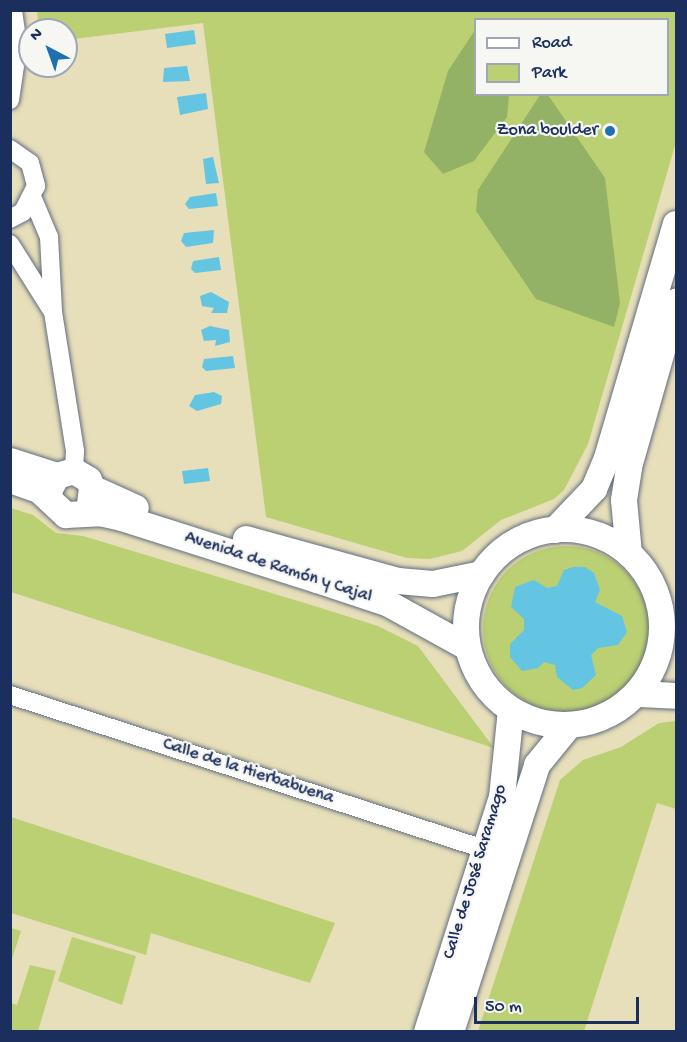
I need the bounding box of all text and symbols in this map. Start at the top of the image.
north arrow [18,18,78,78]
legend [474,18,669,96]
text: N [27,25,47,46]
text: Road [532,33,571,54]
text: Park [532,63,566,84]
place label: Zona boulder [497,120,598,142]
marker: Zona boulder [603,124,617,138]
street label: Avenida de Ramón y Cajal [182,528,374,608]
street label: Calle de la Hierbabuena [160,734,336,810]
street label: Calle de José Saramago [439,782,513,962]
scale bar [477,985,642,1023]
text: 50 m [485,997,522,1018]

